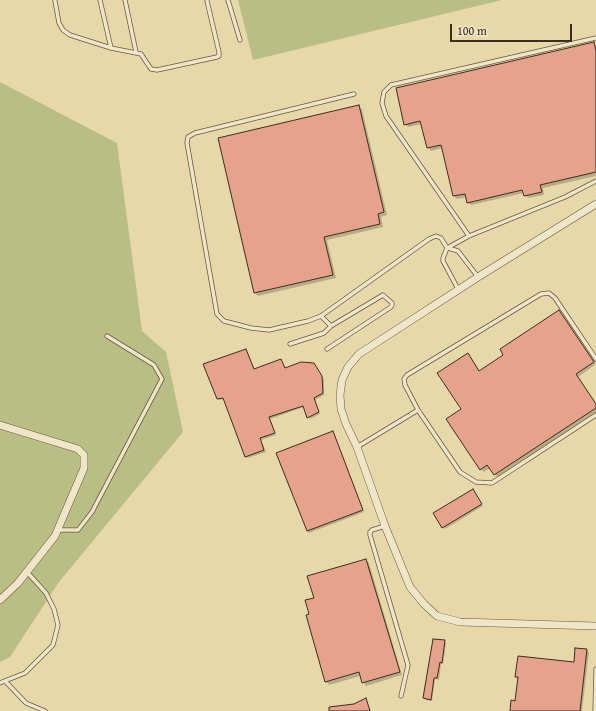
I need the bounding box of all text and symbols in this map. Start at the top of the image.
scale bar [452,16,574,42]
text: 100 m [457,22,487,39]

